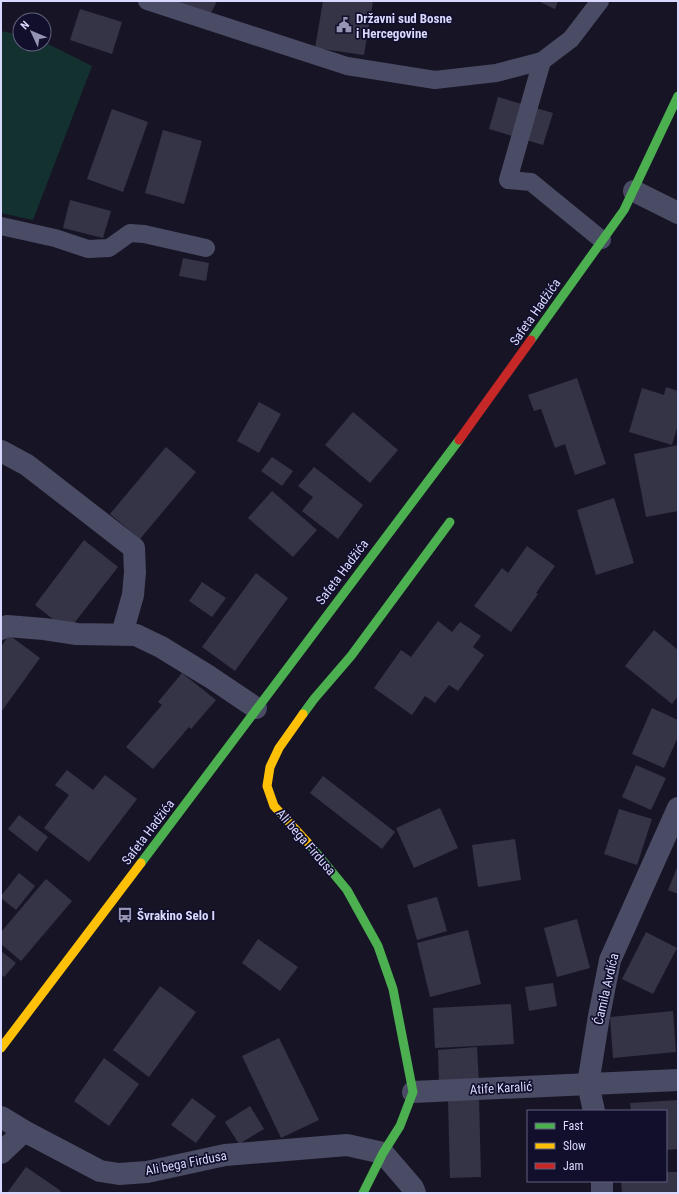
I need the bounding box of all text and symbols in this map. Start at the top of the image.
place label: Državni sud Bosne i Hercegovine [356,11,452,41]
north arrow [12,12,52,52]
public building icon: Državni sud Bosne i Hercegovine [335,16,353,34]
text: N [18,18,32,32]
street label: Safeta Hadžića [507,276,563,348]
street label: Safeta Hadžića [313,536,371,608]
street label: Safeta Hadžića [119,796,177,868]
street label: Ali bega Firdusa [273,806,339,878]
bus stop icon: Švrakino Selo I [116,906,134,924]
place label: Švrakino Selo I [137,908,215,923]
street label: Ćamila Avdića [590,952,622,1026]
street label: Atife Karalić [469,1079,533,1097]
legend [527,1110,667,1182]
text: Fast [563,1119,584,1133]
text: Slow [563,1139,586,1153]
street label: Ali bega Firdusa [144,1148,228,1178]
text: Jam [563,1159,584,1173]

